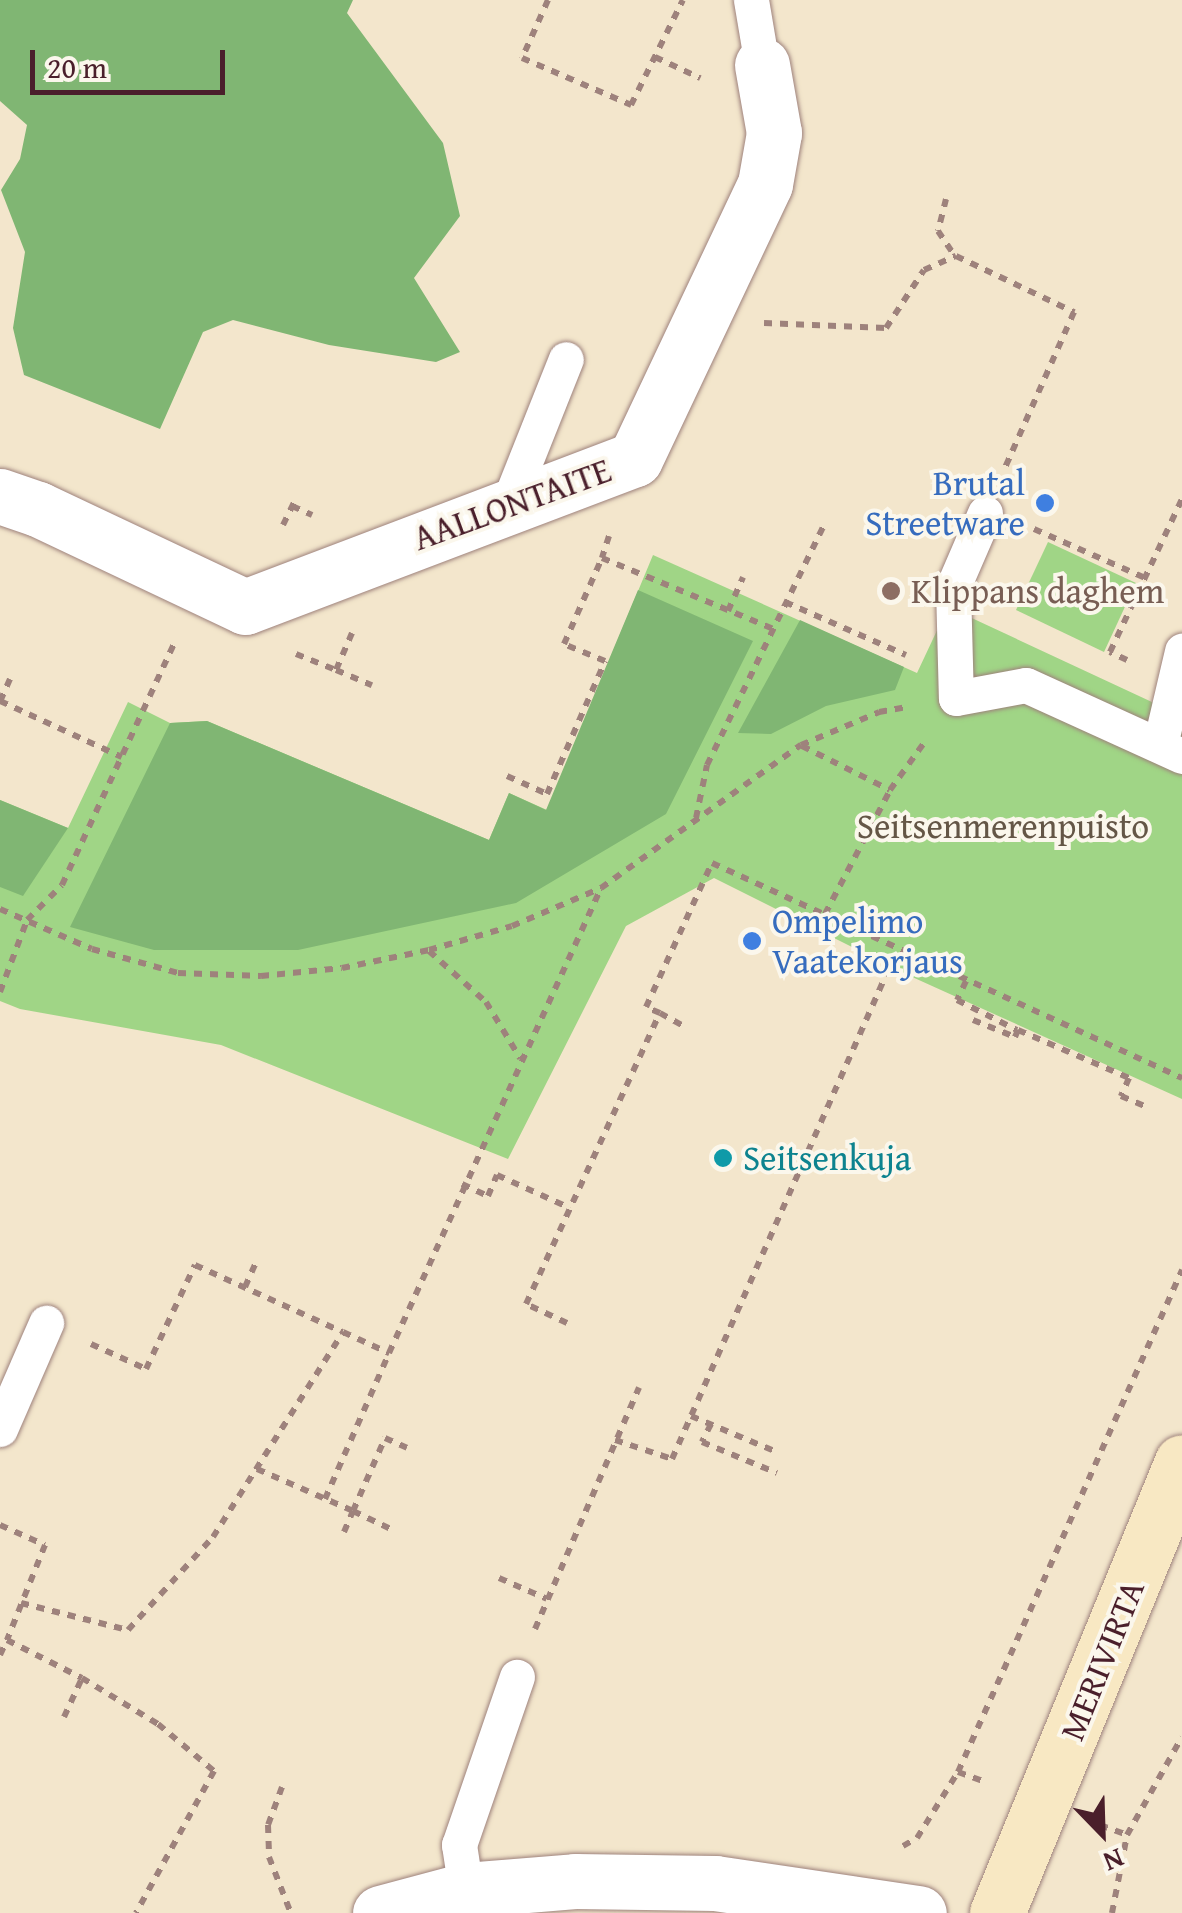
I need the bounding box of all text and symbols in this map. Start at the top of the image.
scale bar [35,30,230,92]
text: 20 m [47,45,107,89]
street label: AALLONTAITE [407,449,617,559]
place label: Brutal Streetware [865,462,1025,544]
marker: Brutal Streetware [1034,492,1056,514]
place label: Klippans daghem [911,570,1164,612]
marker: Klippans daghem [880,580,902,602]
park label: Seitsenmerenpuisto [857,805,1149,847]
place label: Ompelimo Vaatekorjaus [772,900,963,982]
marker: Ompelimo Vaatekorjaus [741,930,763,952]
place label: Seitsenkuja [743,1137,911,1179]
marker: Seitsenkuja [712,1147,734,1169]
street label: MERIVIRTA [1051,1574,1153,1746]
north arrow [1052,1783,1152,1883]
text: N [1097,1839,1131,1884]

